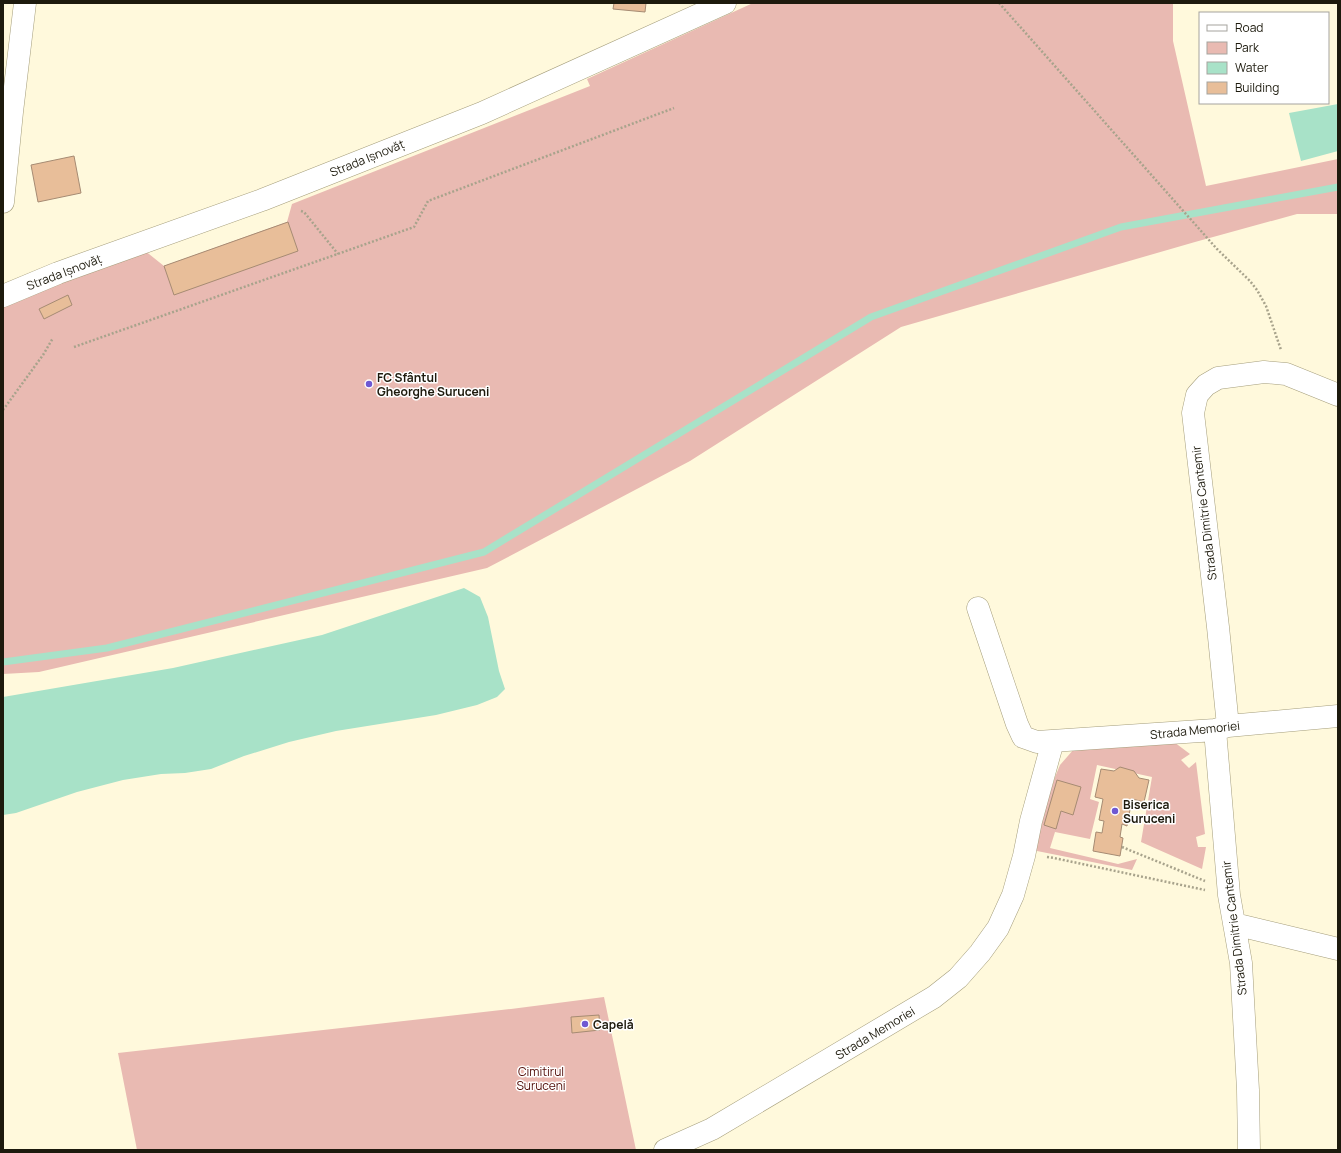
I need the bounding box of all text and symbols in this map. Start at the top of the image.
legend [1199,12,1329,104]
text: Road [1235,19,1263,36]
text: Park [1235,39,1260,56]
text: Water [1235,59,1269,76]
text: Building [1235,79,1279,96]
street label: Strada Ișnovăț [327,135,407,181]
street label: Strada Ișnovăț [24,250,104,294]
place label: FC Sfântul Gheorghe Suruceni [377,369,489,400]
marker: FC Sfântul Gheorghe Suruceni [364,379,374,389]
street label: Strada Dimitrie Cantemir [1187,444,1221,581]
street label: Strada Memoriei [1149,717,1241,743]
place label: Biserica Suruceni [1123,796,1175,827]
marker: Biserica Suruceni [1110,806,1120,816]
street label: Strada Dimitrie Cantemir [1217,859,1251,996]
street label: Strada Memoriei [832,1002,918,1064]
place label: Capelă [593,1016,634,1033]
marker: Capelă [580,1019,590,1029]
park label: Cimitirul Suruceni [516,1063,566,1094]

